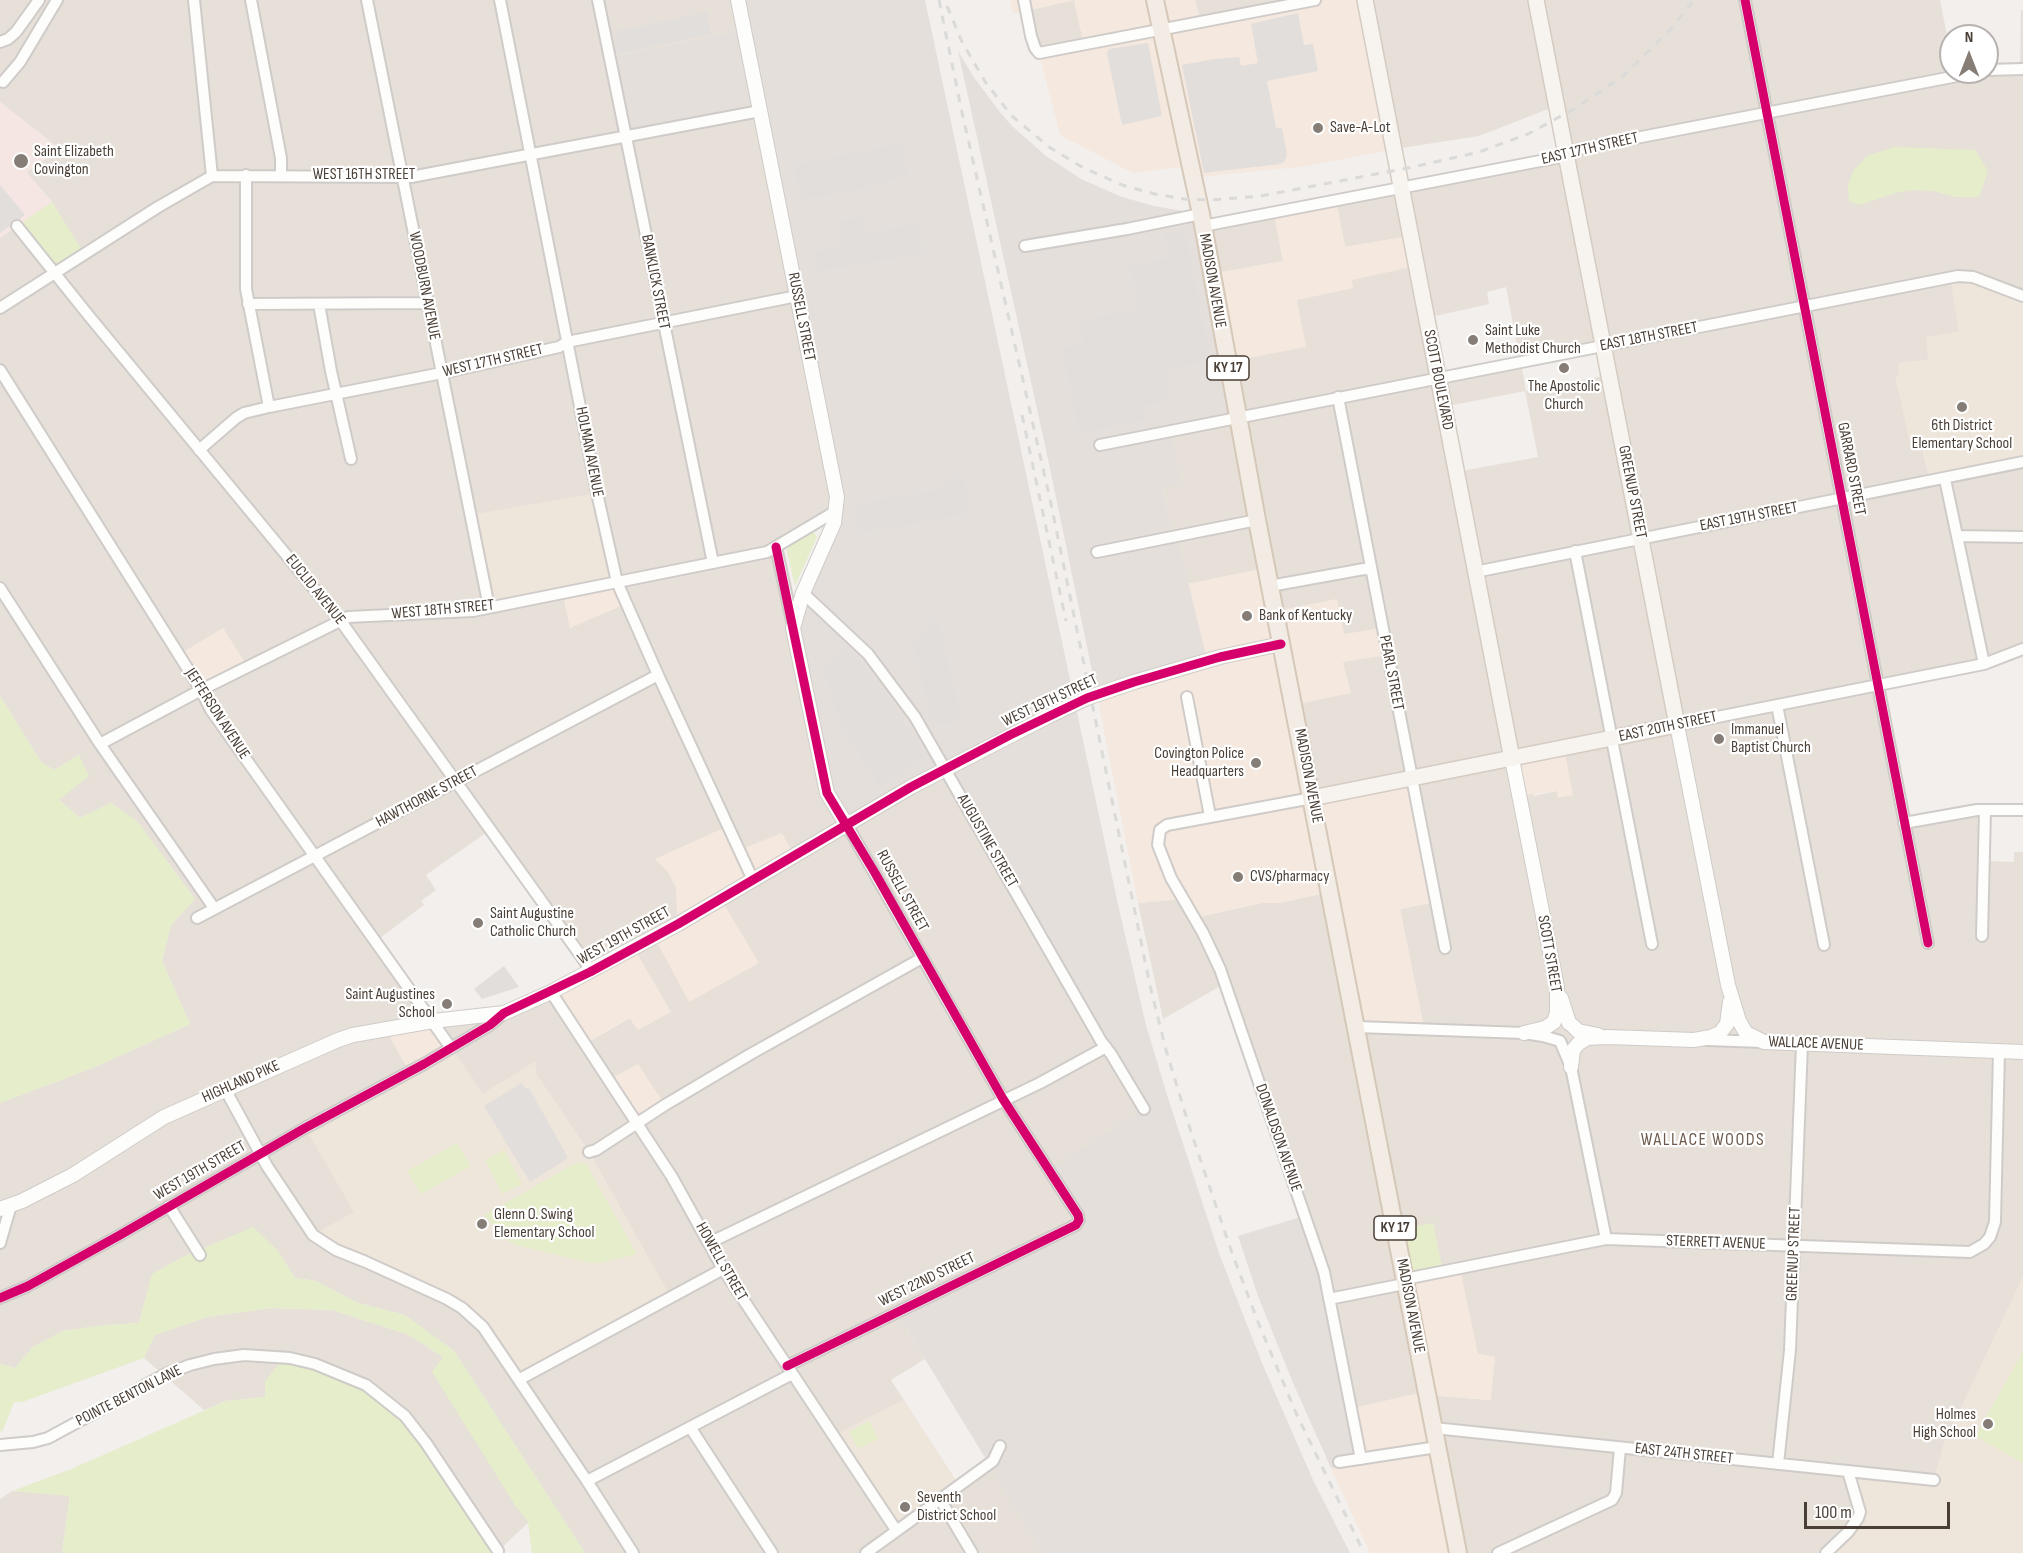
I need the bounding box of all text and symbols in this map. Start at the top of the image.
north arrow [1939,24,1999,84]
text: N [1965,28,1973,47]
place label: Save-A-Lot [1330,118,1391,138]
marker: Save-A-Lot [1311,121,1325,135]
street label: EAST 17TH STREET [1540,129,1640,169]
place label: Saint Elizabeth Covington [34,142,114,180]
marker: Saint Elizabeth Covington [12,152,30,170]
street label: WEST 16TH STREET [313,165,415,185]
street label: WOODBURN AVENUE [404,230,444,342]
street label: MADISON AVENUE [1194,232,1230,330]
street label: BANKLICK STREET [636,233,674,331]
street label: RUSSELL STREET [783,271,819,363]
street label: EAST 18TH STREET [1598,318,1700,356]
place label: Saint Luke Methodist Church [1485,321,1581,359]
street label: SCOTT BOULEVARD [1419,328,1457,432]
marker: Saint Luke Methodist Church [1466,333,1480,347]
street label: WEST 17TH STREET [441,340,545,382]
road number: KY 17 [1207,356,1249,380]
marker: The Apostolic Church [1557,361,1571,375]
place label: The Apostolic Church [1528,377,1600,415]
marker: 6th District Elementary School [1955,400,1969,414]
street label: HOLMAN AVENUE [571,405,607,499]
place label: 6th District Elementary School [1912,416,2012,454]
street label: GARRARD STREET [1833,421,1869,517]
street label: GREENUP STREET [1614,444,1650,540]
street label: EAST 19TH STREET [1698,498,1800,536]
street label: EUCLID AVENUE [281,551,349,629]
street label: WEST 18TH STREET [391,596,495,624]
place label: Bank of Kentucky [1259,606,1352,626]
marker: Bank of Kentucky [1240,609,1254,623]
street label: PEARL STREET [1374,634,1408,712]
street label: JEFFERSON AVENUE [180,665,254,763]
street label: WEST 19TH STREET [999,671,1101,731]
street label: EAST 20TH STREET [1617,707,1719,747]
place label: Immanuel Baptist Church [1731,720,1811,758]
street label: MADISON AVENUE [1289,727,1327,825]
marker: Immanuel Baptist Church [1712,732,1726,746]
place label: Covington Police Headquarters [1154,744,1244,782]
marker: Covington Police Headquarters [1249,756,1263,770]
street label: HAWTHORNE STREET [373,762,481,832]
street label: AUGUSTINE STREET [953,791,1021,891]
street label: RUSSELL STREET [872,847,932,935]
place label: CVS/pharmacy [1250,867,1329,887]
marker: CVS/pharmacy [1231,870,1245,884]
street label: WEST 19TH STREET [574,903,674,969]
place label: Saint Augustine Catholic Church [490,904,576,942]
street label: SCOTT STREET [1533,914,1565,994]
marker: Saint Augustine Catholic Church [471,916,485,930]
place label: Saint Augustines School [345,985,435,1023]
marker: Saint Augustines School [440,997,454,1011]
street label: WALLACE AVENUE [1768,1033,1864,1055]
street label: HIGHLAND PIKE [199,1056,283,1108]
street label: DONALDSON AVENUE [1251,1082,1305,1194]
district label: WALLACE WOODS [1641,1129,1765,1151]
street label: WEST 19TH STREET [151,1137,249,1205]
place label: Glenn O. Swing Elementary School [494,1205,594,1243]
street label: GREENUP STREET [1783,1207,1805,1301]
road number: KY 17 [1374,1216,1416,1240]
marker: Glenn O. Swing Elementary School [475,1217,489,1231]
street label: HOWELL STREET [691,1219,751,1305]
street label: STERRETT AVENUE [1666,1232,1766,1254]
street label: WEST 22ND STREET [876,1248,978,1312]
street label: MADISON AVENUE [1391,1257,1429,1355]
street label: POINTE BENTON LANE [73,1361,185,1431]
place label: Holmes High School [1913,1405,1976,1443]
marker: Holmes High School [1981,1417,1995,1431]
street label: EAST 24TH STREET [1634,1439,1734,1469]
place label: Seventh District School [917,1488,996,1526]
scale bar [1807,1490,1952,1528]
marker: Seventh District School [898,1500,912,1514]
text: 100 m [1815,1502,1852,1523]

